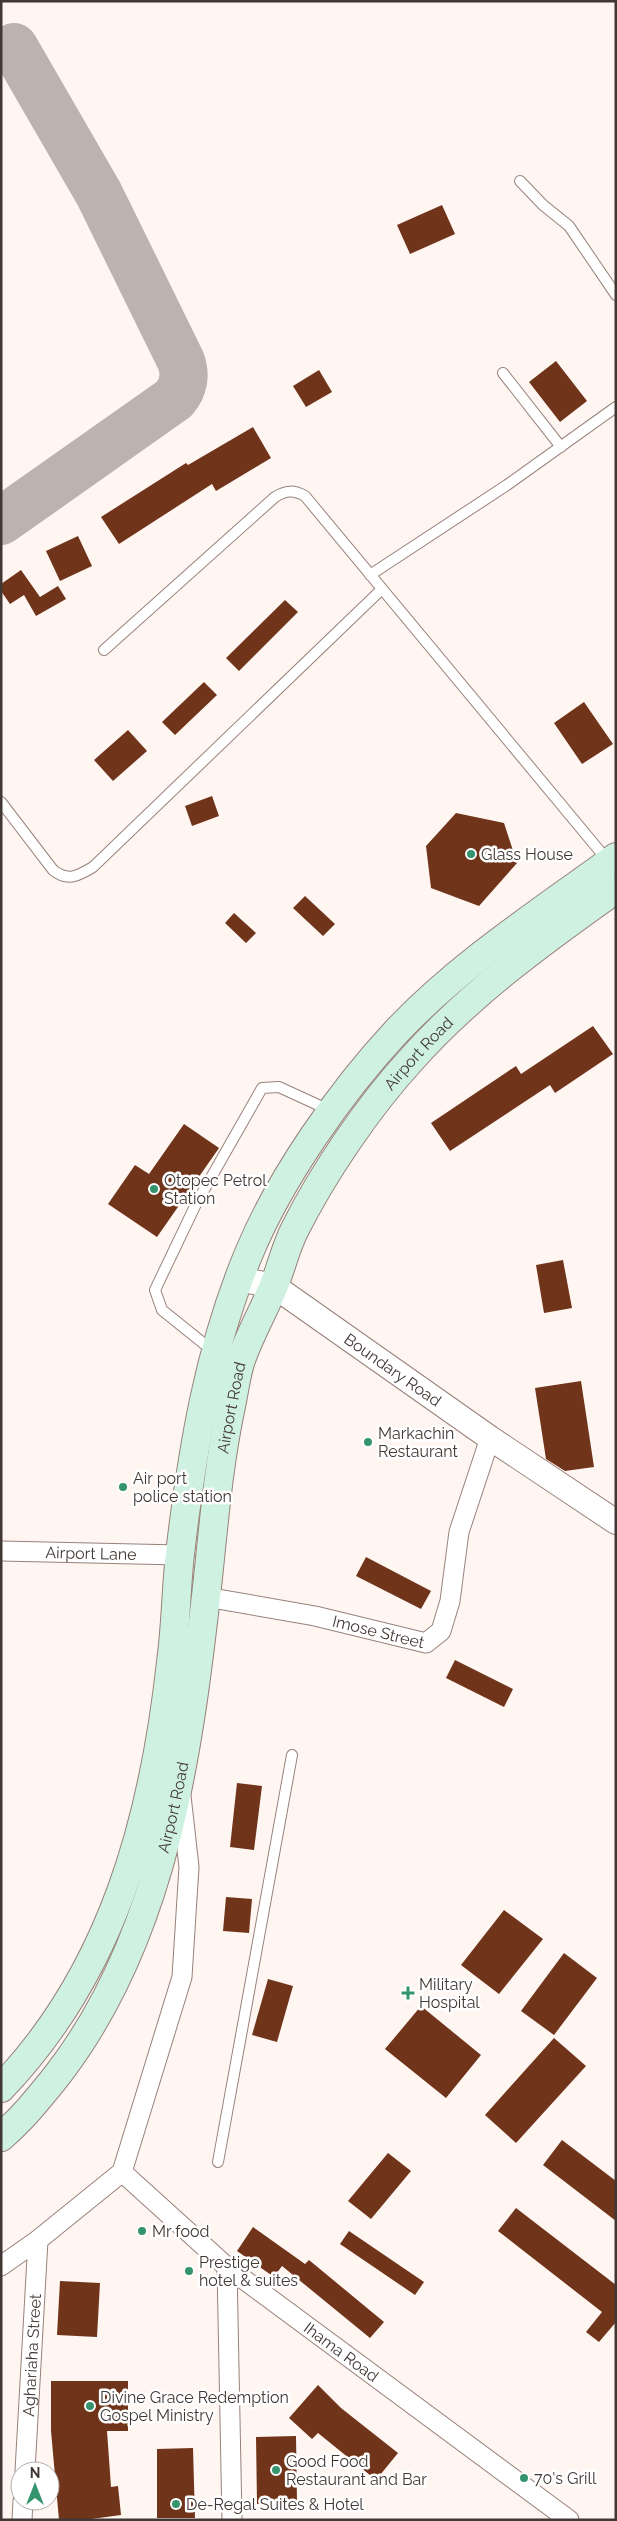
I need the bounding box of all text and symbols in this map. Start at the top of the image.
place label: Glass House [481,845,573,864]
marker: Glass House [465,848,477,860]
street label: Airport Road [380,1013,457,1094]
place label: Otopec Petrol Station [164,1171,267,1208]
marker: Otopec Petrol Station [148,1183,160,1195]
street label: Boundary Road [340,1329,445,1411]
street label: Airport Road [214,1360,250,1455]
place label: Markachin Restaurant [378,1424,458,1461]
marker: Markachin Restaurant [362,1436,374,1448]
place label: Air port police station [133,1469,232,1506]
marker: Air port police station [117,1481,129,1493]
street label: Airport Lane [45,1543,137,1564]
street label: Imose Street [331,1612,427,1652]
street label: Airport Road [154,1760,193,1855]
place label: Military Hospital [419,1975,480,2012]
marker: Military Hospital [401,1986,415,2000]
place label: Mr food [152,2222,209,2241]
marker: Mr food [136,2225,148,2237]
place label: Prestige hotel & suites [199,2253,298,2290]
marker: Prestige hotel & suites [183,2265,195,2277]
street label: Aghariaha Street [19,2293,45,2417]
street label: Ihama Road [300,2318,382,2386]
place label: Divine Grace Redemption Gospel Ministry [100,2388,289,2425]
marker: Divine Grace Redemption Gospel Ministry [84,2400,96,2412]
place label: Good Food Restaurant and Bar [286,2452,427,2489]
north arrow [10,2461,60,2511]
marker: Good Food Restaurant and Bar [270,2464,282,2476]
text: N [30,2465,40,2481]
place label: 70's Grill [534,2469,597,2488]
marker: 70's Grill [518,2472,530,2484]
place label: De-Regal Suites & Hotel [186,2495,364,2514]
marker: De-Regal Suites & Hotel [170,2498,182,2510]

